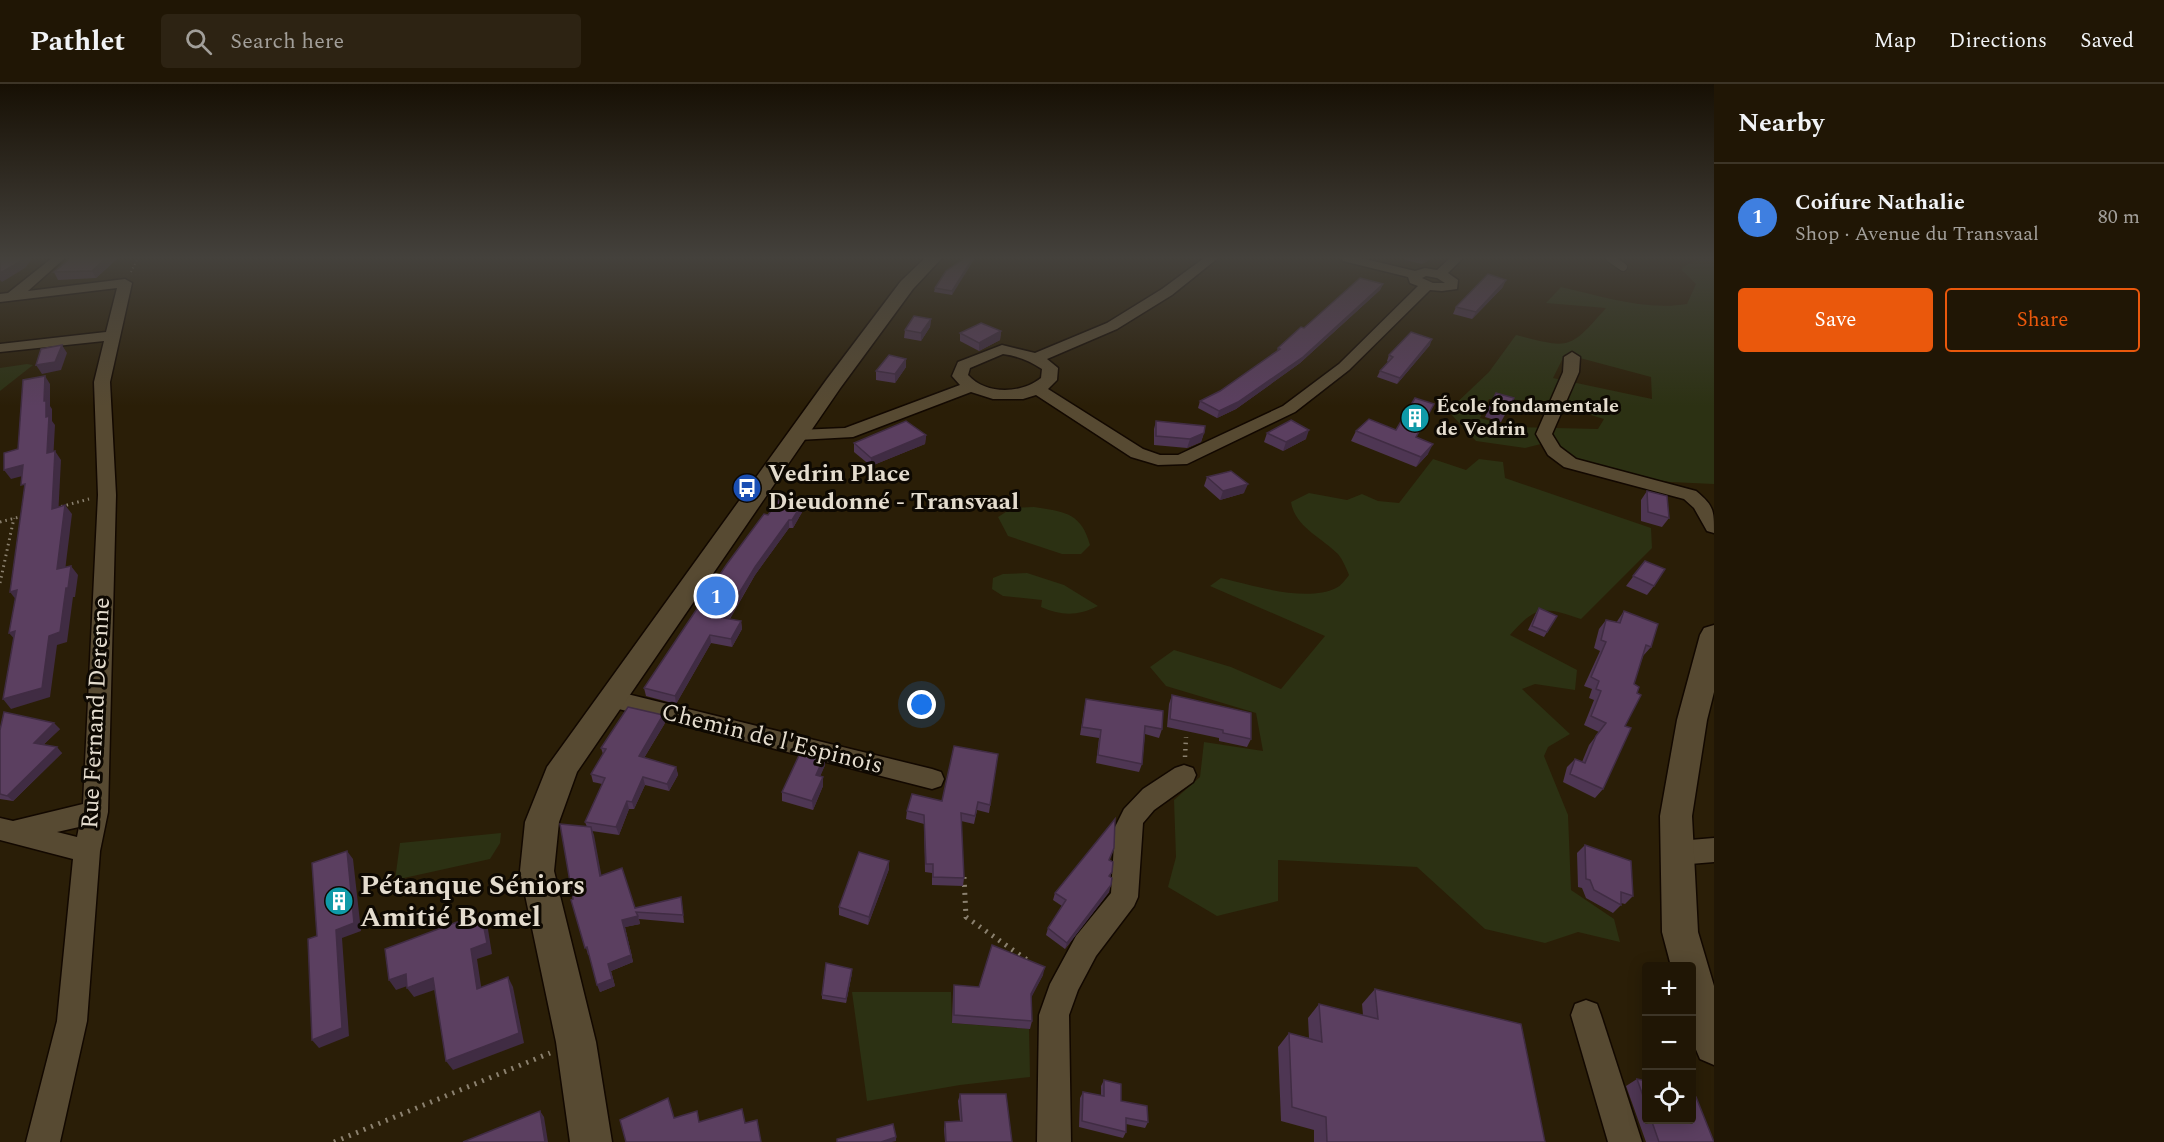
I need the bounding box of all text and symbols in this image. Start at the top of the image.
search box [161,14,581,68]
text: Pathlet [30,20,125,63]
icon: search [182,25,215,58]
text: Search here [230,25,344,58]
text: Map [1874,25,1916,57]
text: Directions [1949,25,2047,57]
text: Saved [2080,25,2134,57]
text: Nearby [1738,103,1824,143]
text: Coifure Nathalie [1795,186,1965,219]
text: 1 [1752,202,1763,232]
text: 80 m [2098,202,2140,232]
text: Shop · Avenue du Transvaal [1795,219,2039,249]
button: Save [1738,288,1933,352]
button: Share [1945,288,2140,352]
place label: École fondamentale de Vedrin [1436,391,1619,444]
building icon: École fondamentale de Vedrin [1399,402,1431,434]
place label: Vedrin Place Dieudonné - Transvaal [768,456,1019,520]
bus stop icon: Vedrin Place Dieudonné - Transvaal [731,472,763,504]
pin: 1 [696,574,736,618]
street label: Rue Fernand Derenne [72,596,120,830]
your location [907,690,936,719]
street label: Chemin de l'Espinois [657,694,887,784]
place label: Pétanque Séniors Amitié Bomel [360,864,585,939]
building icon: Pétanque Séniors Amitié Bomel [323,885,355,917]
map controls [1642,962,1696,1124]
button: + [1642,962,1696,1016]
button: − [1642,1016,1696,1070]
button: locate [1642,1070,1696,1124]

